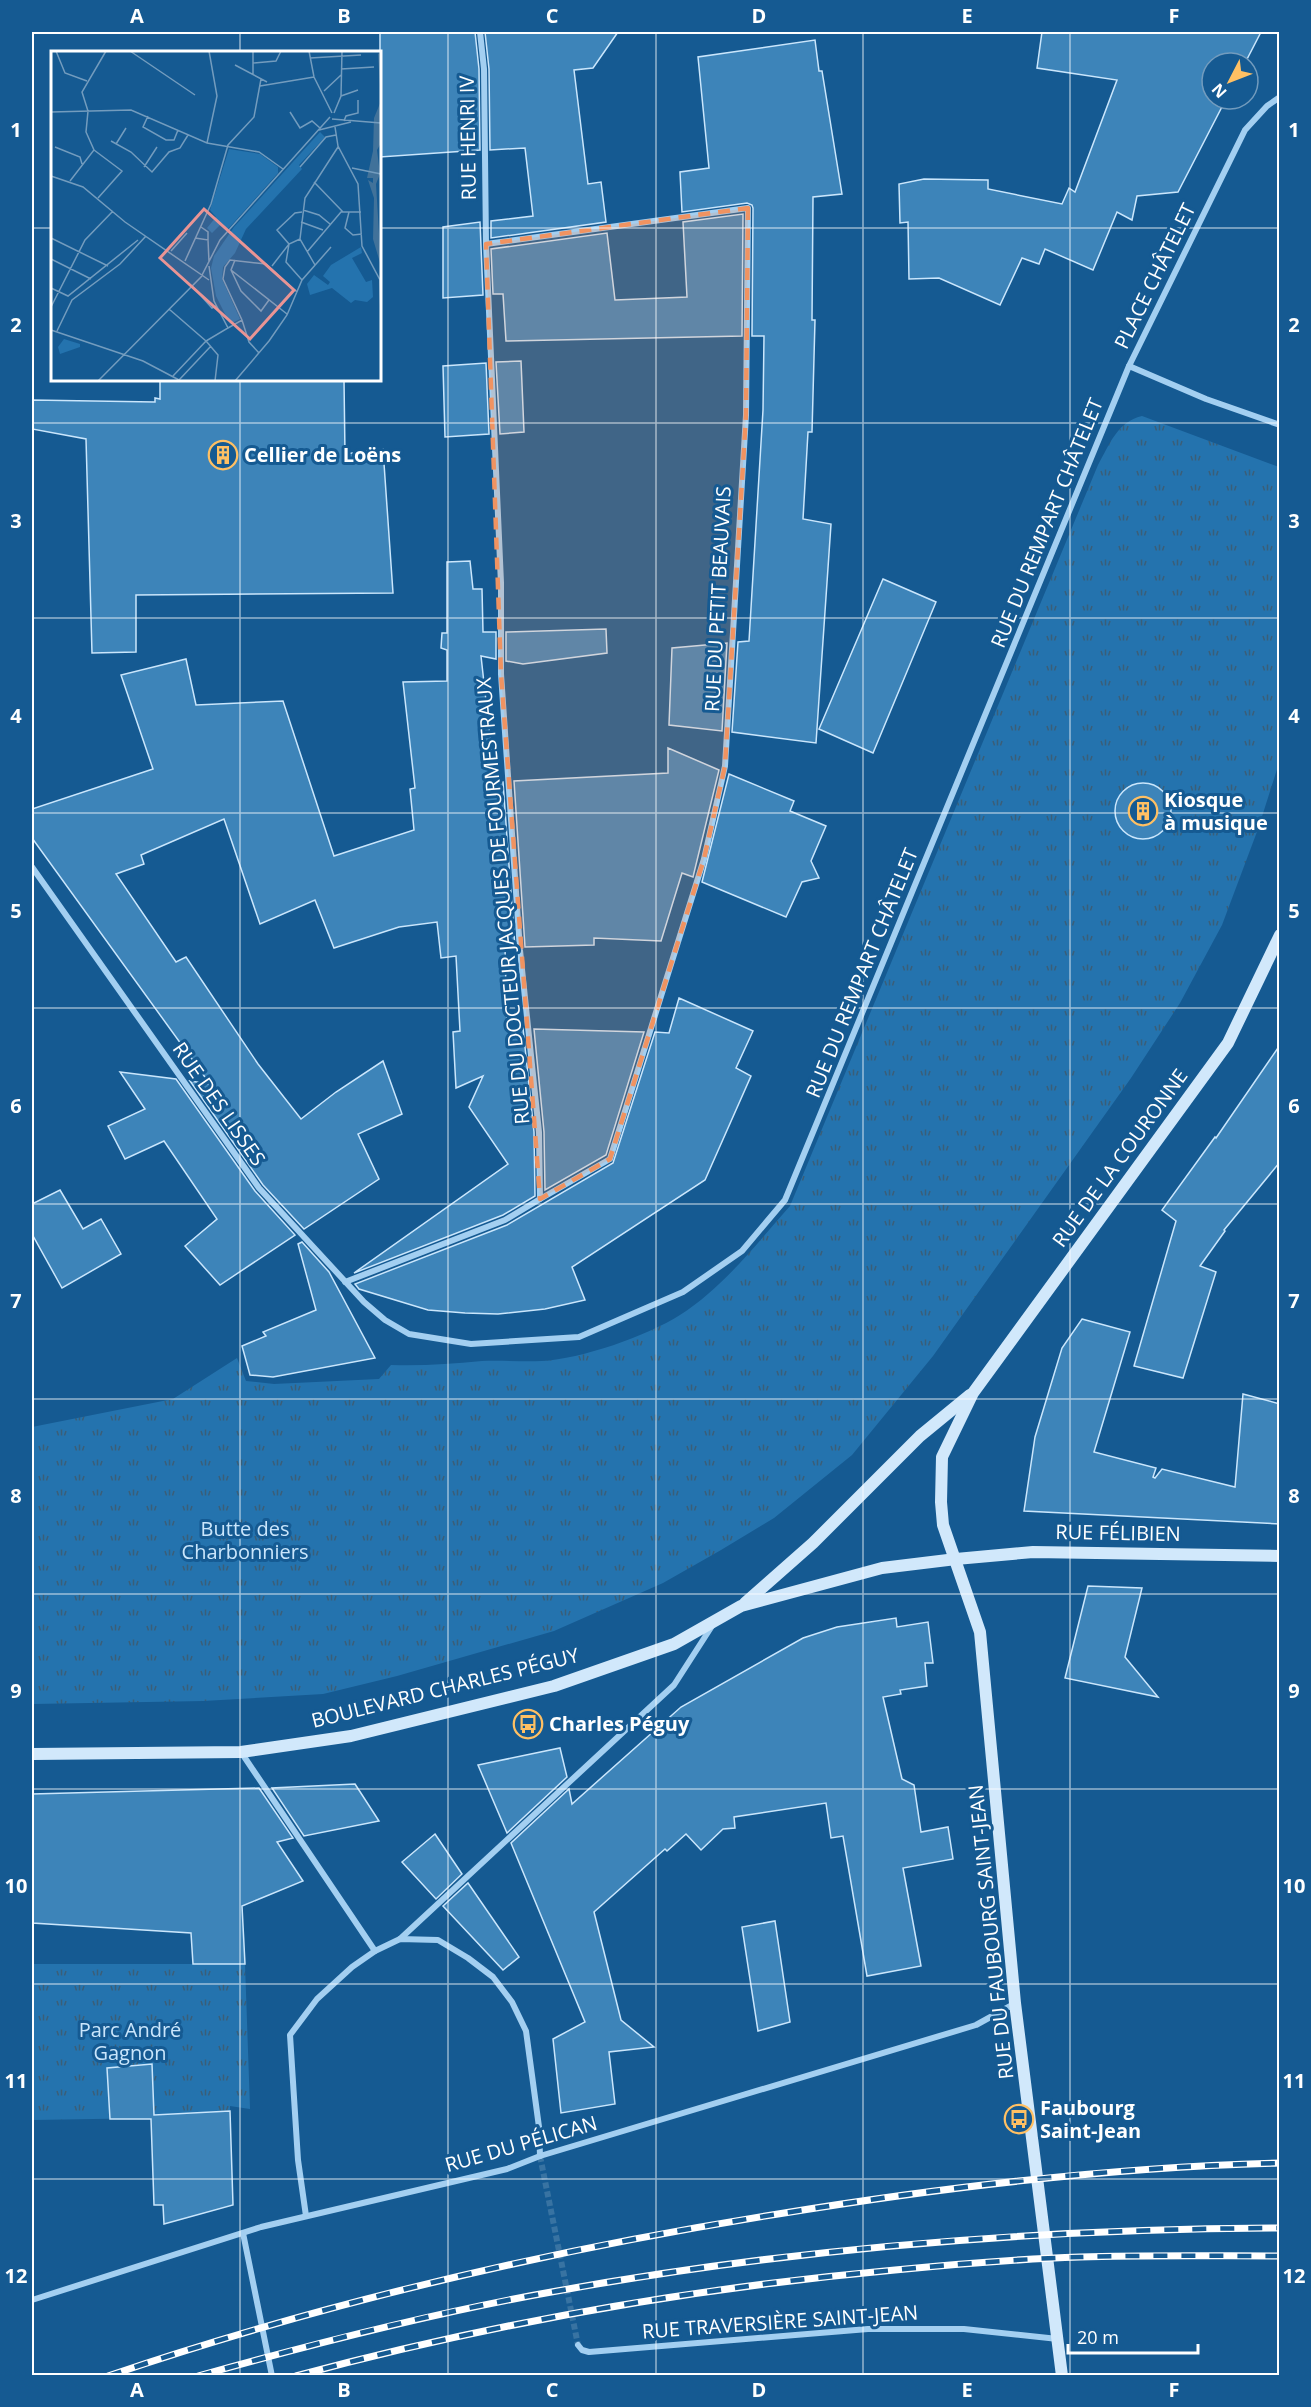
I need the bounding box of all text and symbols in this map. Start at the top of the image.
text: A [130,2,144,29]
text: B [337,2,351,29]
text: C [546,2,559,29]
text: D [752,2,766,29]
text: E [961,2,973,29]
text: F [1169,2,1179,29]
inset map [51,51,381,381]
north arrow [1200,51,1260,111]
street label: RUE HENRI IV [453,75,482,201]
text: N [1206,79,1231,103]
text: 1 [10,116,22,143]
text: 1 [1288,116,1300,143]
street label: PLACE CHÂTELET [1108,199,1201,353]
text: 2 [10,311,22,338]
text: 2 [1288,311,1300,338]
street label: RUE DU REMPART CHÂTELET [984,394,1109,652]
building icon: Cellier de Loëns [207,439,239,471]
place label: Cellier de Loëns [244,441,401,468]
street label: RUE DU PETIT BEAUVAIS [698,485,737,712]
text: 3 [10,507,22,534]
text: 3 [1288,507,1300,534]
street label: RUE DU DOCTEUR JACQUES DE FOURMESTRAUX [469,676,535,1126]
text: 4 [10,702,22,729]
text: 4 [1288,702,1300,729]
place label: Kiosque à musique [1164,786,1268,836]
building icon: Kiosque à musique [1127,795,1159,827]
street label: RUE DU REMPART CHÂTELET [799,844,924,1102]
text: 5 [10,897,22,924]
text: 5 [1288,897,1300,924]
street label: RUE DES LISSES [167,1037,272,1171]
street label: RUE DE LA COURONNE [1046,1063,1193,1252]
text: 6 [10,1092,22,1119]
text: 6 [1288,1092,1300,1119]
text: 7 [10,1287,22,1314]
text: 7 [1288,1287,1300,1314]
text: 8 [10,1482,22,1509]
text: 8 [1288,1482,1300,1509]
park label: Butte des Charbonniers [182,1515,308,1565]
street label: RUE FÉLIBIEN [1055,1518,1181,1547]
street label: BOULEVARD CHARLES PÉGUY [308,1641,582,1734]
text: 9 [10,1677,22,1704]
text: 9 [1288,1677,1300,1704]
bus stop icon: Charles Péguy [512,1708,544,1740]
place label: Charles Péguy [549,1710,690,1737]
street label: RUE DU FAUBOURG SAINT-JEAN [962,1783,1019,2081]
text: 10 [5,1872,27,1899]
text: 10 [1283,1872,1305,1899]
park label: Parc André Gagnon [79,2016,181,2066]
text: 11 [5,2067,27,2094]
text: 11 [1283,2067,1305,2094]
place label: Faubourg Saint-Jean [1040,2094,1141,2144]
bus stop icon: Faubourg Saint-Jean [1003,2103,1035,2135]
street label: RUE DU PÉLICAN [442,2109,600,2178]
text: 12 [5,2262,27,2289]
text: 12 [1283,2262,1305,2289]
street label: RUE TRAVERSIÈRE SAINT-JEAN [641,2298,919,2345]
scale bar [1068,2317,1198,2355]
text: 20 m [1077,2325,1119,2349]
text: A [130,2376,144,2403]
text: B [337,2376,351,2403]
text: C [546,2376,559,2403]
text: D [752,2376,766,2403]
text: E [961,2376,973,2403]
text: F [1169,2376,1179,2403]

